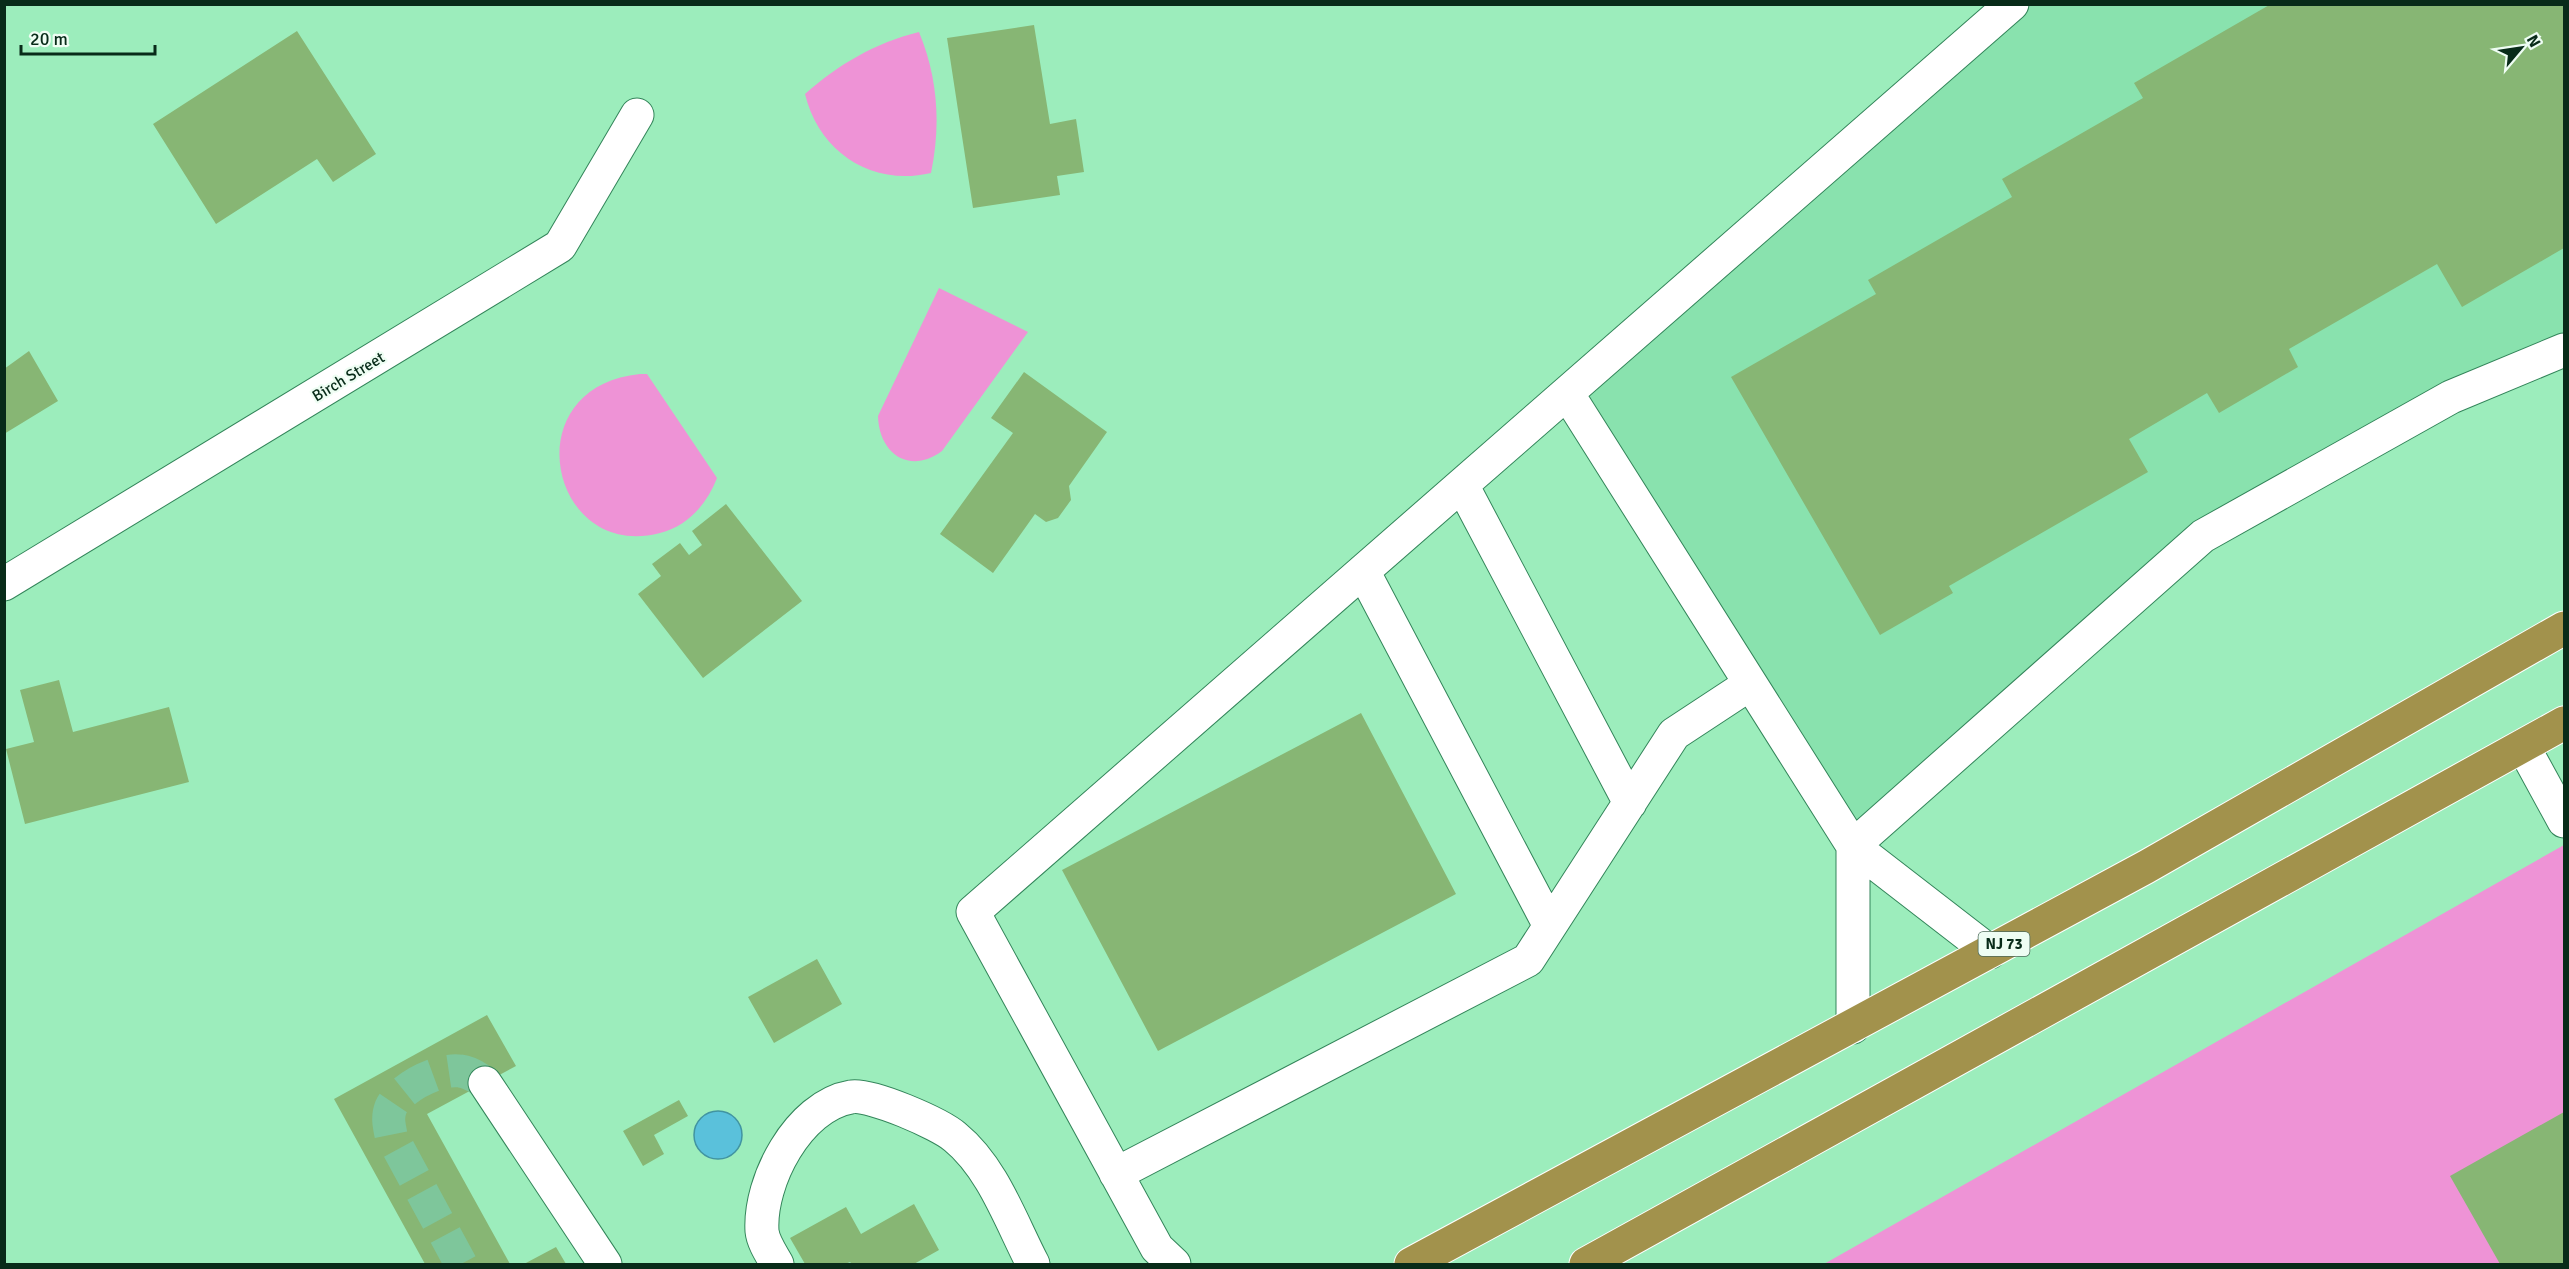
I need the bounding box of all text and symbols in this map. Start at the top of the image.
scale bar [21,18,154,56]
north arrow [2491,18,2551,78]
text: 20 m [30,28,68,50]
text: N [2522,31,2545,51]
street label: Birch Street [309,347,389,406]
road number: NJ 73 [1978,932,2030,956]

